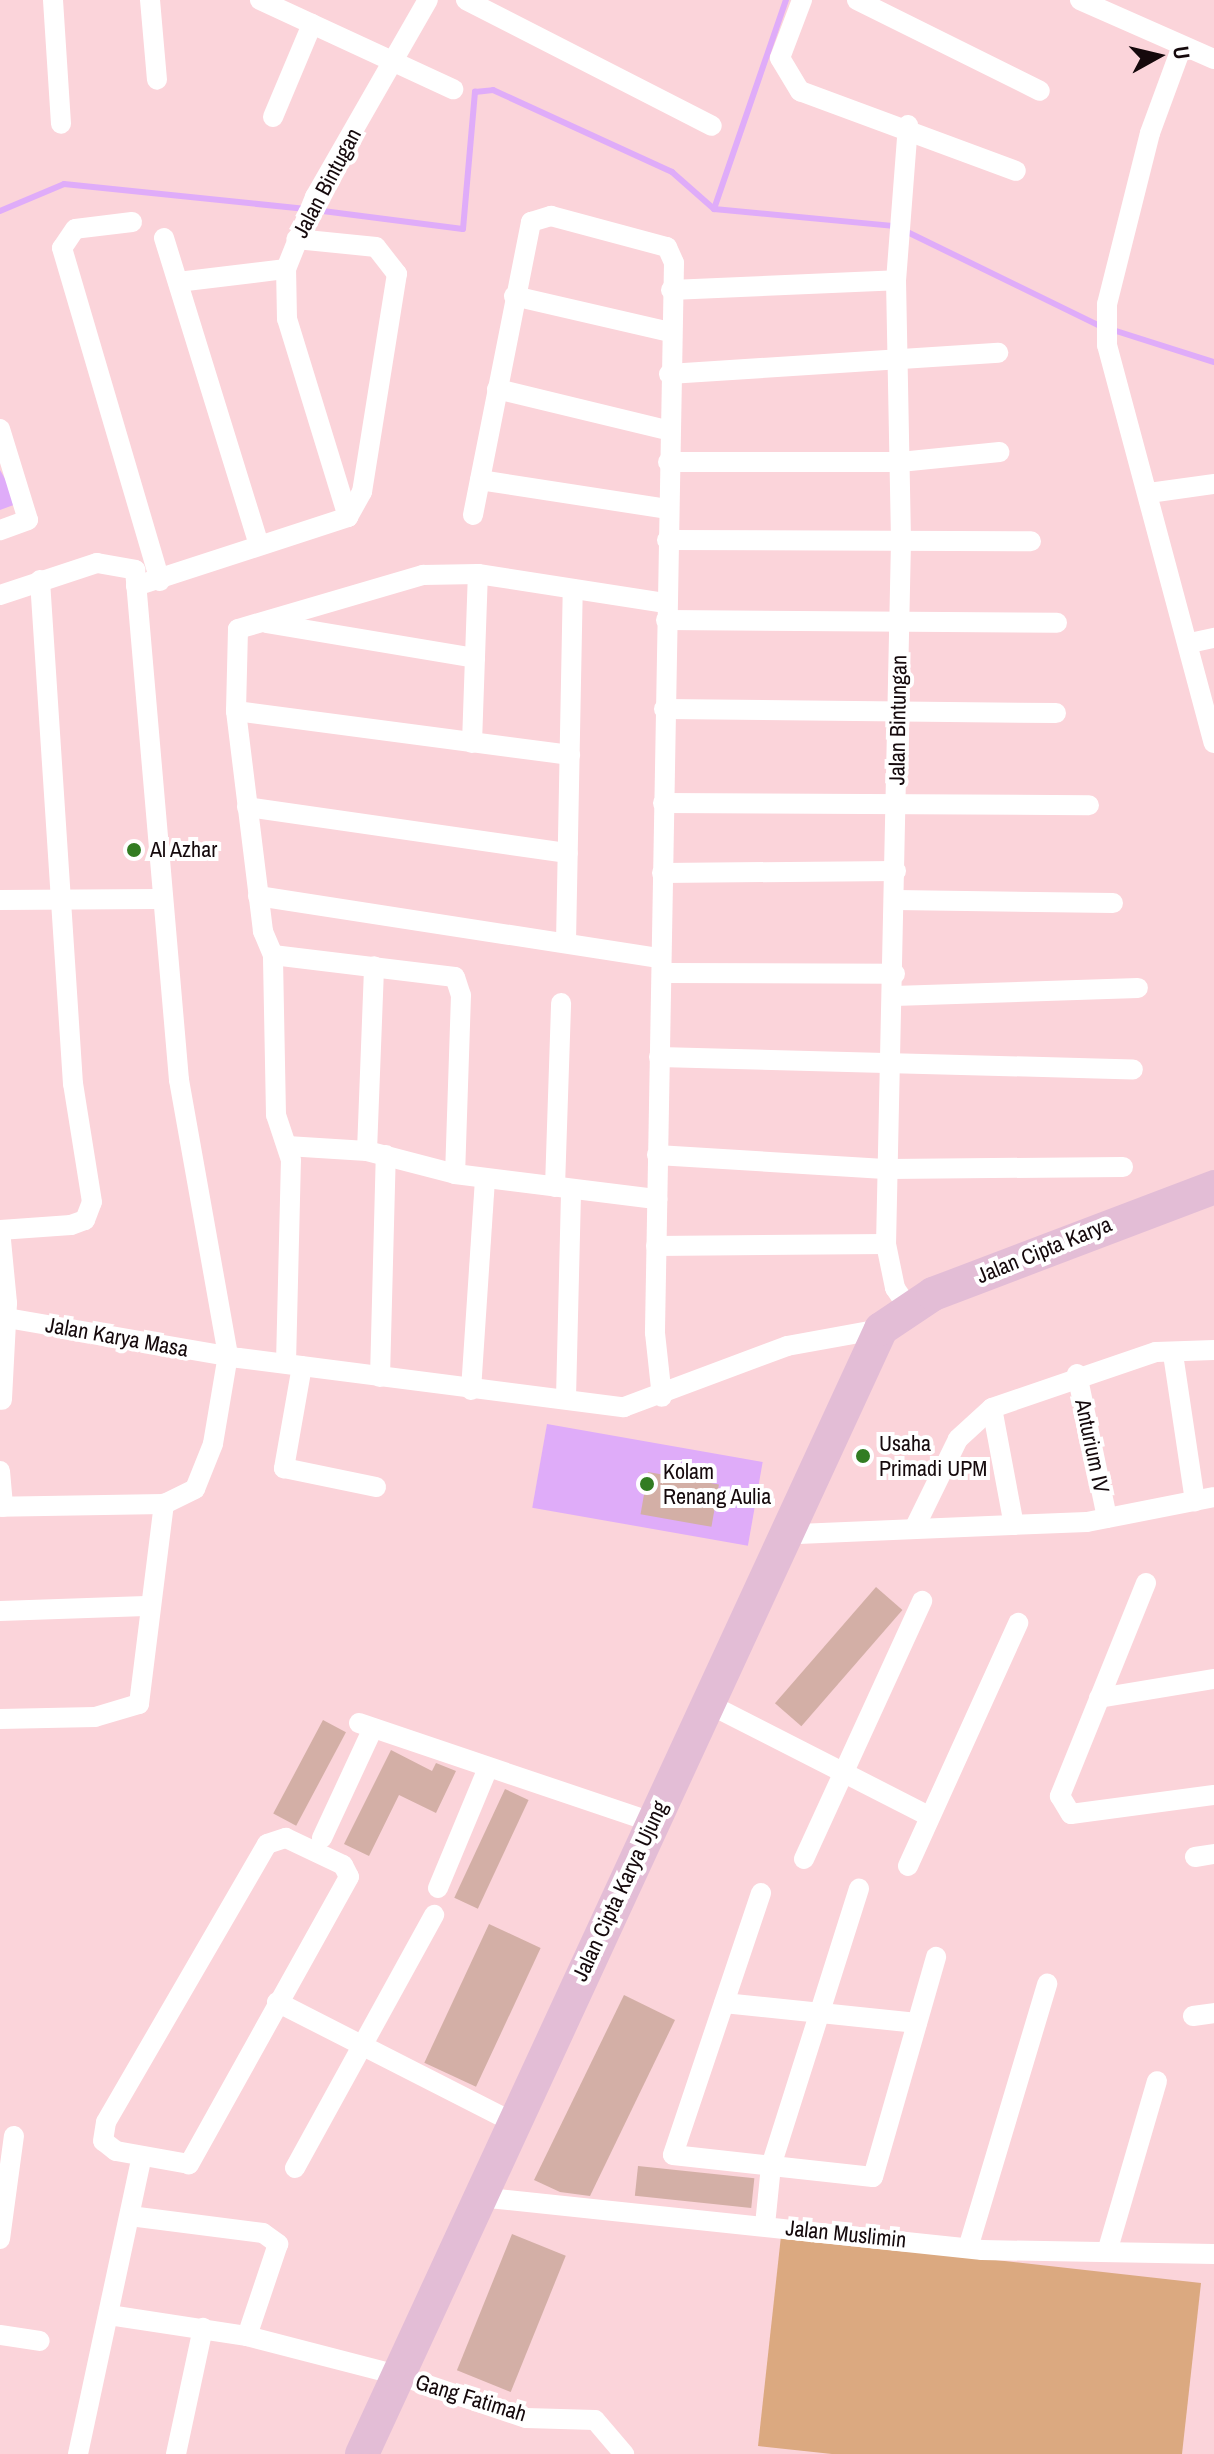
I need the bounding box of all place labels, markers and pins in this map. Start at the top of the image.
place label: Al Azhar [150,837,218,863]
marker: Al Azhar [125,841,143,859]
place label: Usaha Primadi UPM [879,1430,987,1482]
marker: Usaha Primadi UPM [854,1447,872,1465]
place label: Kolam Renang Aulia [663,1458,772,1510]
marker: Kolam Renang Aulia [638,1475,656,1493]

